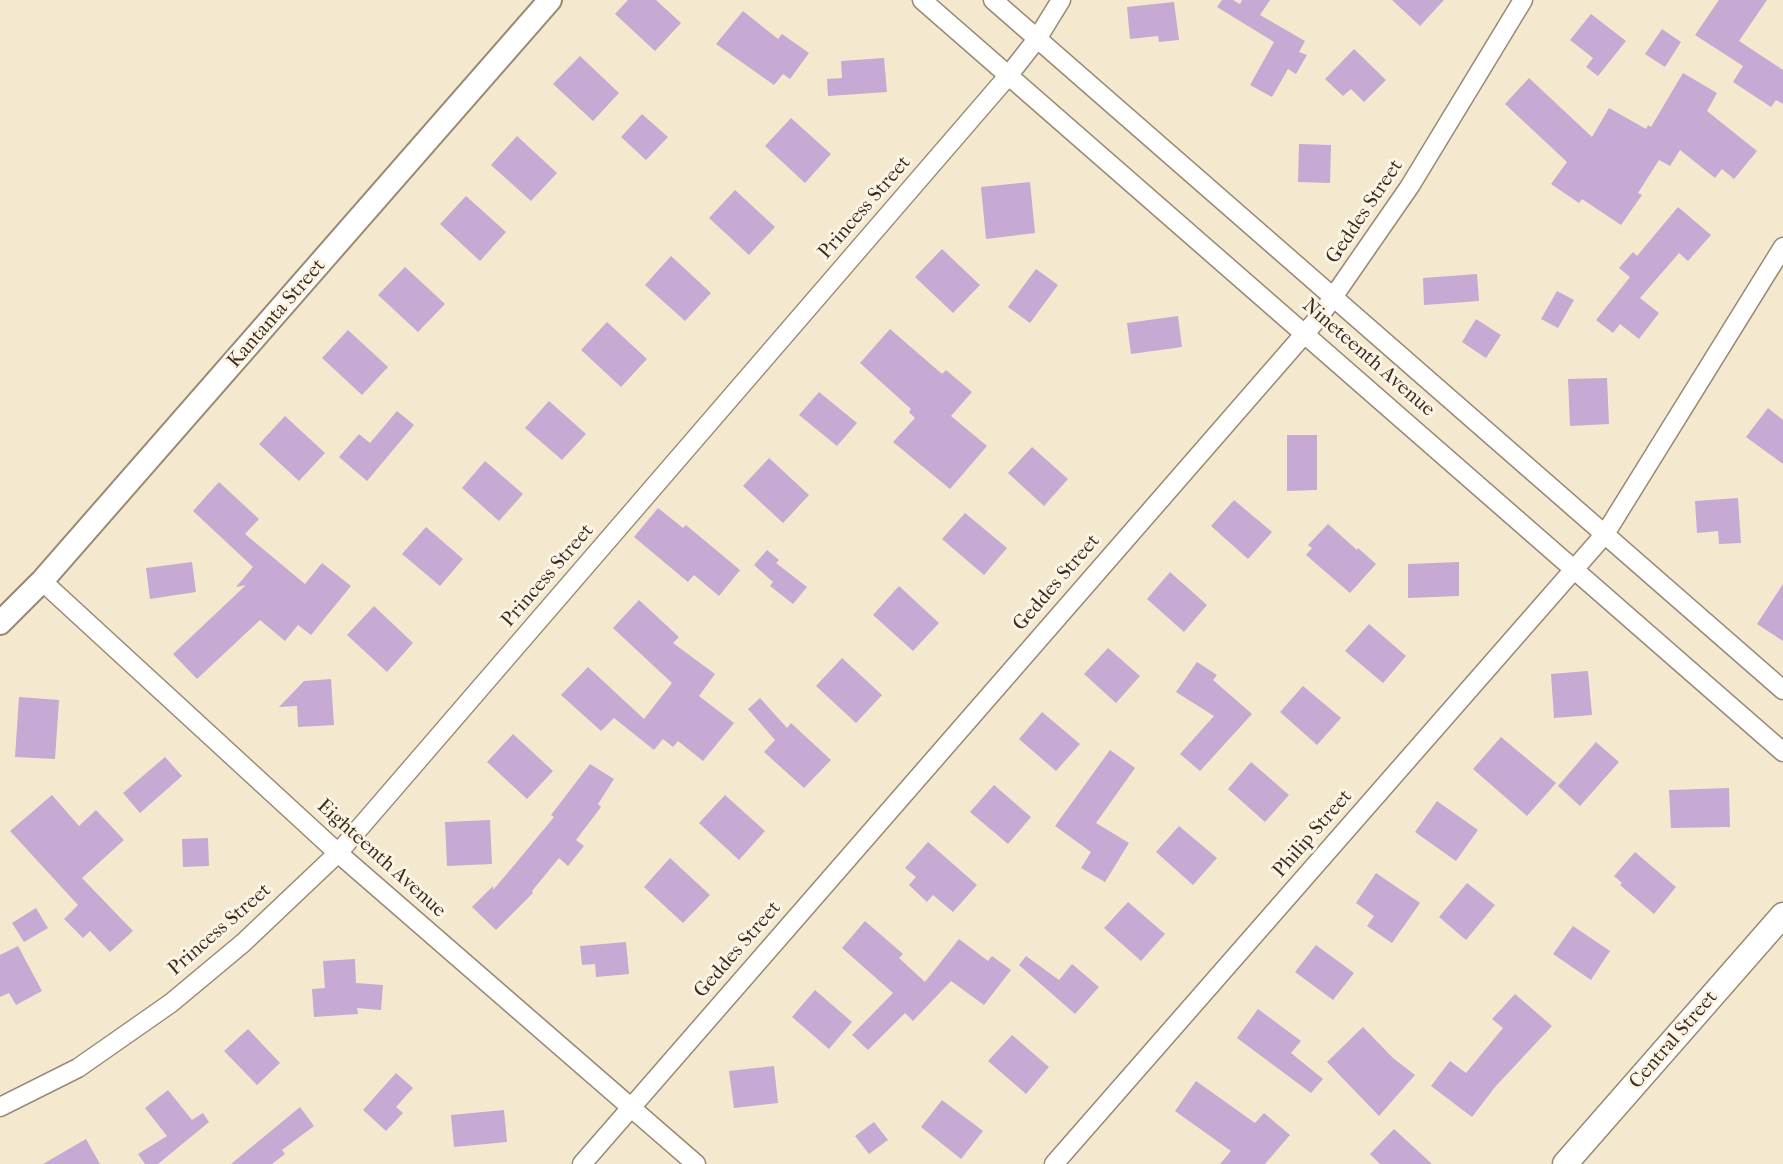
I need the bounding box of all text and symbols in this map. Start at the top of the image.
street label: Princess Street [814,152,916,264]
street label: Geddes Street [1321,155,1409,269]
street label: Kantanta Street [223,255,331,373]
street label: Nineteenth Avenue [1297,294,1439,422]
street label: Princess Street [497,520,599,632]
street label: Geddes Street [1009,530,1105,636]
street label: Philip Street [1268,785,1358,883]
street label: Eighteenth Avenue [312,795,450,923]
street label: Princess Street [164,879,276,981]
street label: Geddes Street [690,897,786,1003]
street label: Central Street [1625,986,1723,1094]

